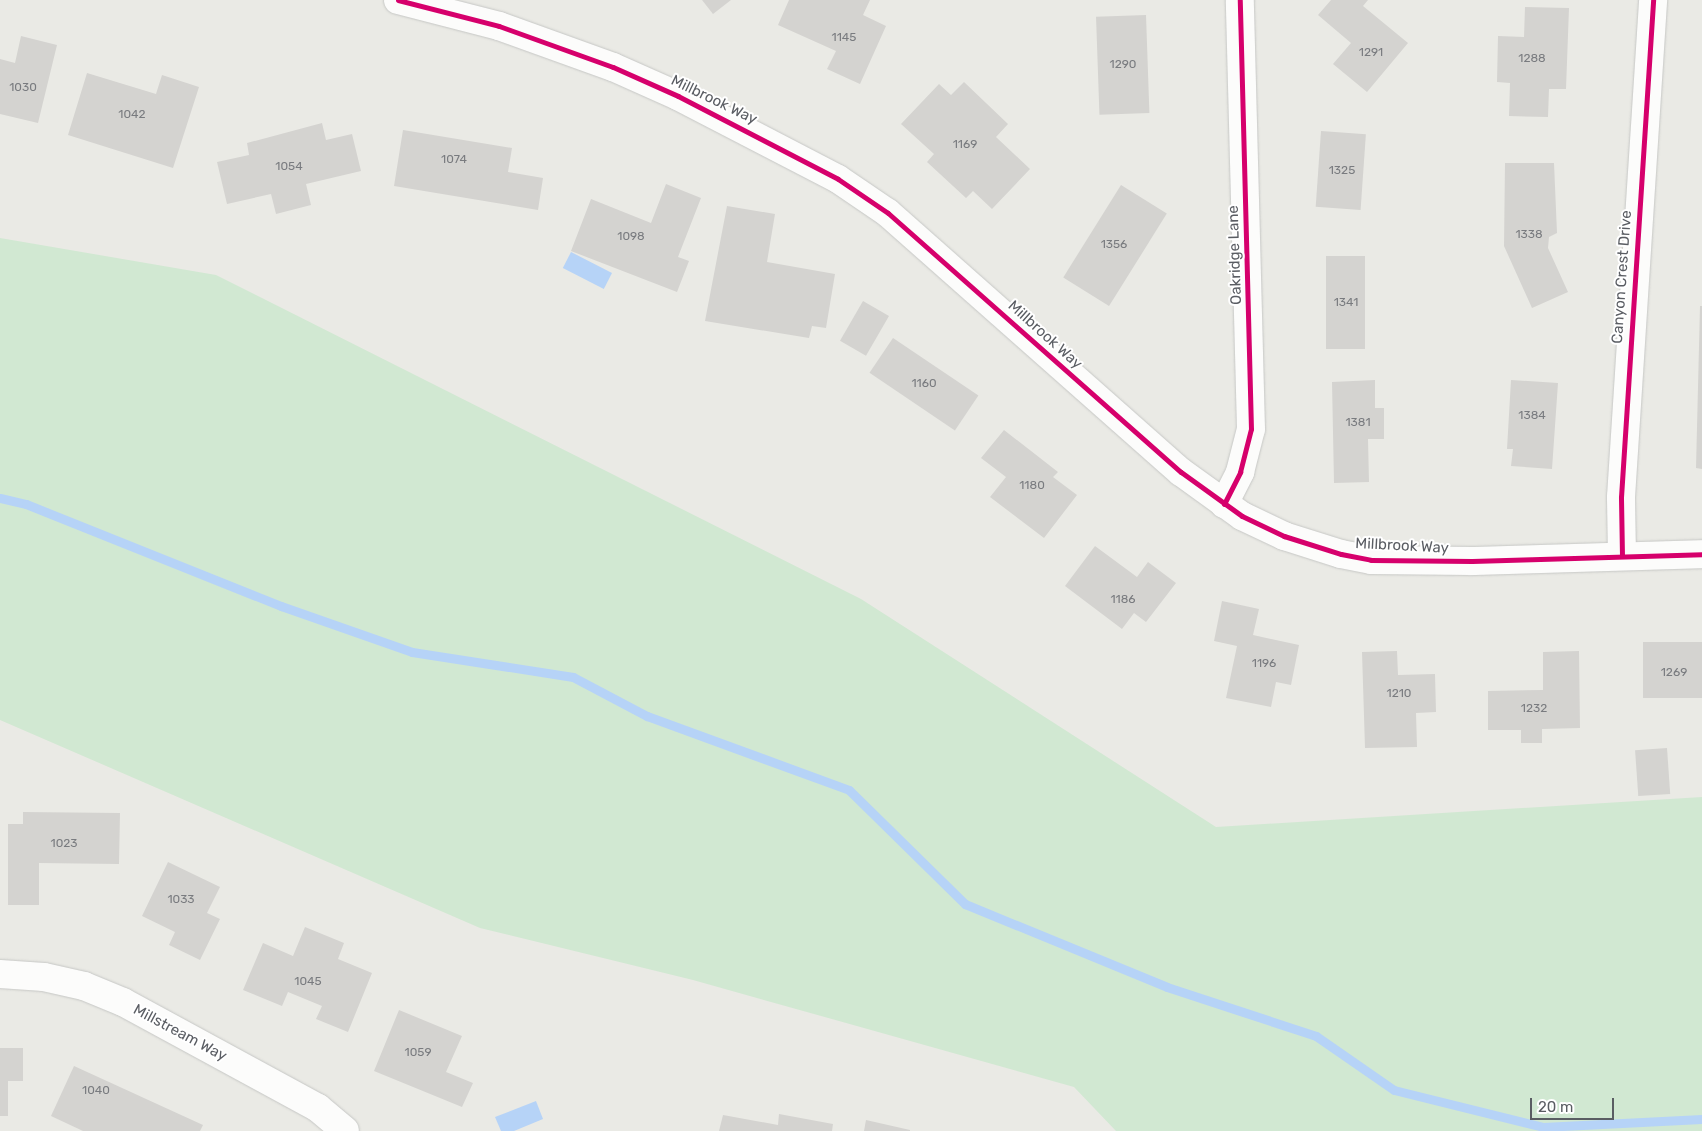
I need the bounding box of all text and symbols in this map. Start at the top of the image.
house number: 1145 [832,31,856,45]
house number: 1291 [1359,46,1383,60]
house number: 1288 [1518,52,1546,66]
house number: 1290 [1110,58,1136,72]
street label: Millbrook Way [668,71,760,129]
house number: 1030 [9,81,37,95]
house number: 1042 [118,108,146,122]
house number: 1169 [953,138,977,152]
house number: 1074 [441,153,467,167]
house number: 1054 [275,160,303,174]
house number: 1325 [1329,164,1355,178]
street label: Oakridge Lane [1224,205,1246,305]
street label: Canyon Crest Drive [1608,210,1636,344]
house number: 1338 [1515,228,1543,242]
house number: 1098 [617,230,645,244]
house number: 1356 [1101,238,1127,252]
house number: 1341 [1334,296,1358,310]
street label: Millbrook Way [1004,297,1086,373]
house number: 1160 [911,377,937,391]
house number: 1384 [1518,409,1546,423]
house number: 1381 [1345,416,1371,430]
house number: 1180 [1019,479,1045,493]
street label: Millbrook Way [1355,535,1449,557]
house number: 1186 [1110,593,1136,607]
house number: 1196 [1252,657,1276,671]
house number: 1269 [1661,666,1687,680]
house number: 1210 [1387,687,1411,701]
house number: 1232 [1521,702,1547,716]
house number: 1023 [50,837,78,851]
house number: 1033 [167,893,195,907]
house number: 1045 [294,975,322,989]
street label: Millstream Way [130,1001,230,1065]
house number: 1059 [405,1046,431,1060]
house number: 1040 [82,1084,110,1098]
scale bar [1532,1088,1616,1120]
text: 20 m [1538,1098,1573,1116]

